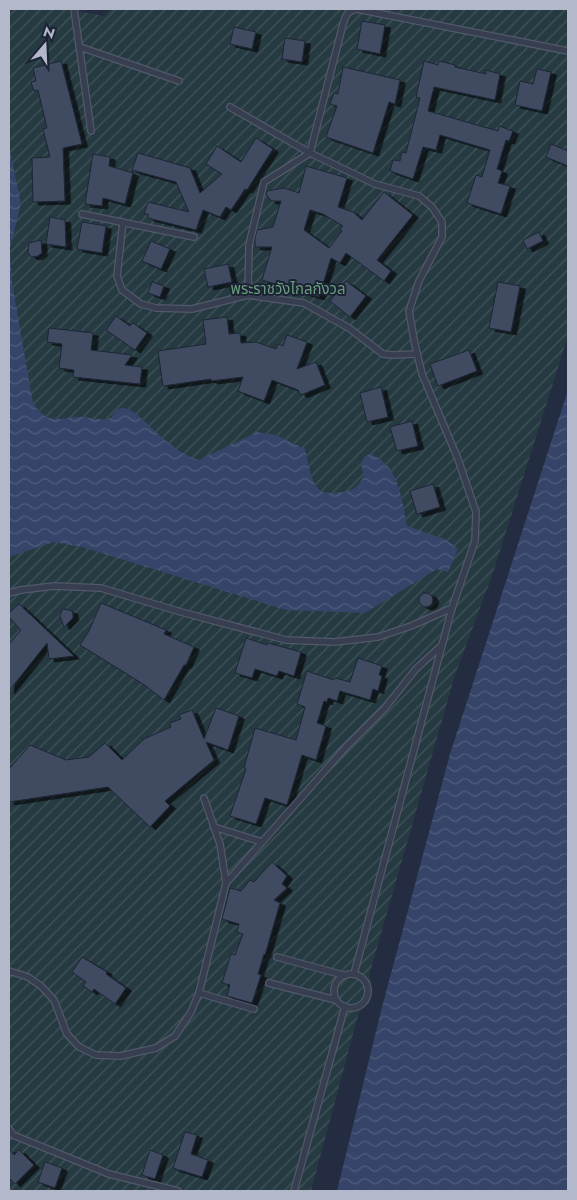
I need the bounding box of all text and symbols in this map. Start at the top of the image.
north arrow [20,20,70,70]
text: N [41,21,58,44]
park label: พระราชวังไกลกังวล [230,278,346,300]

